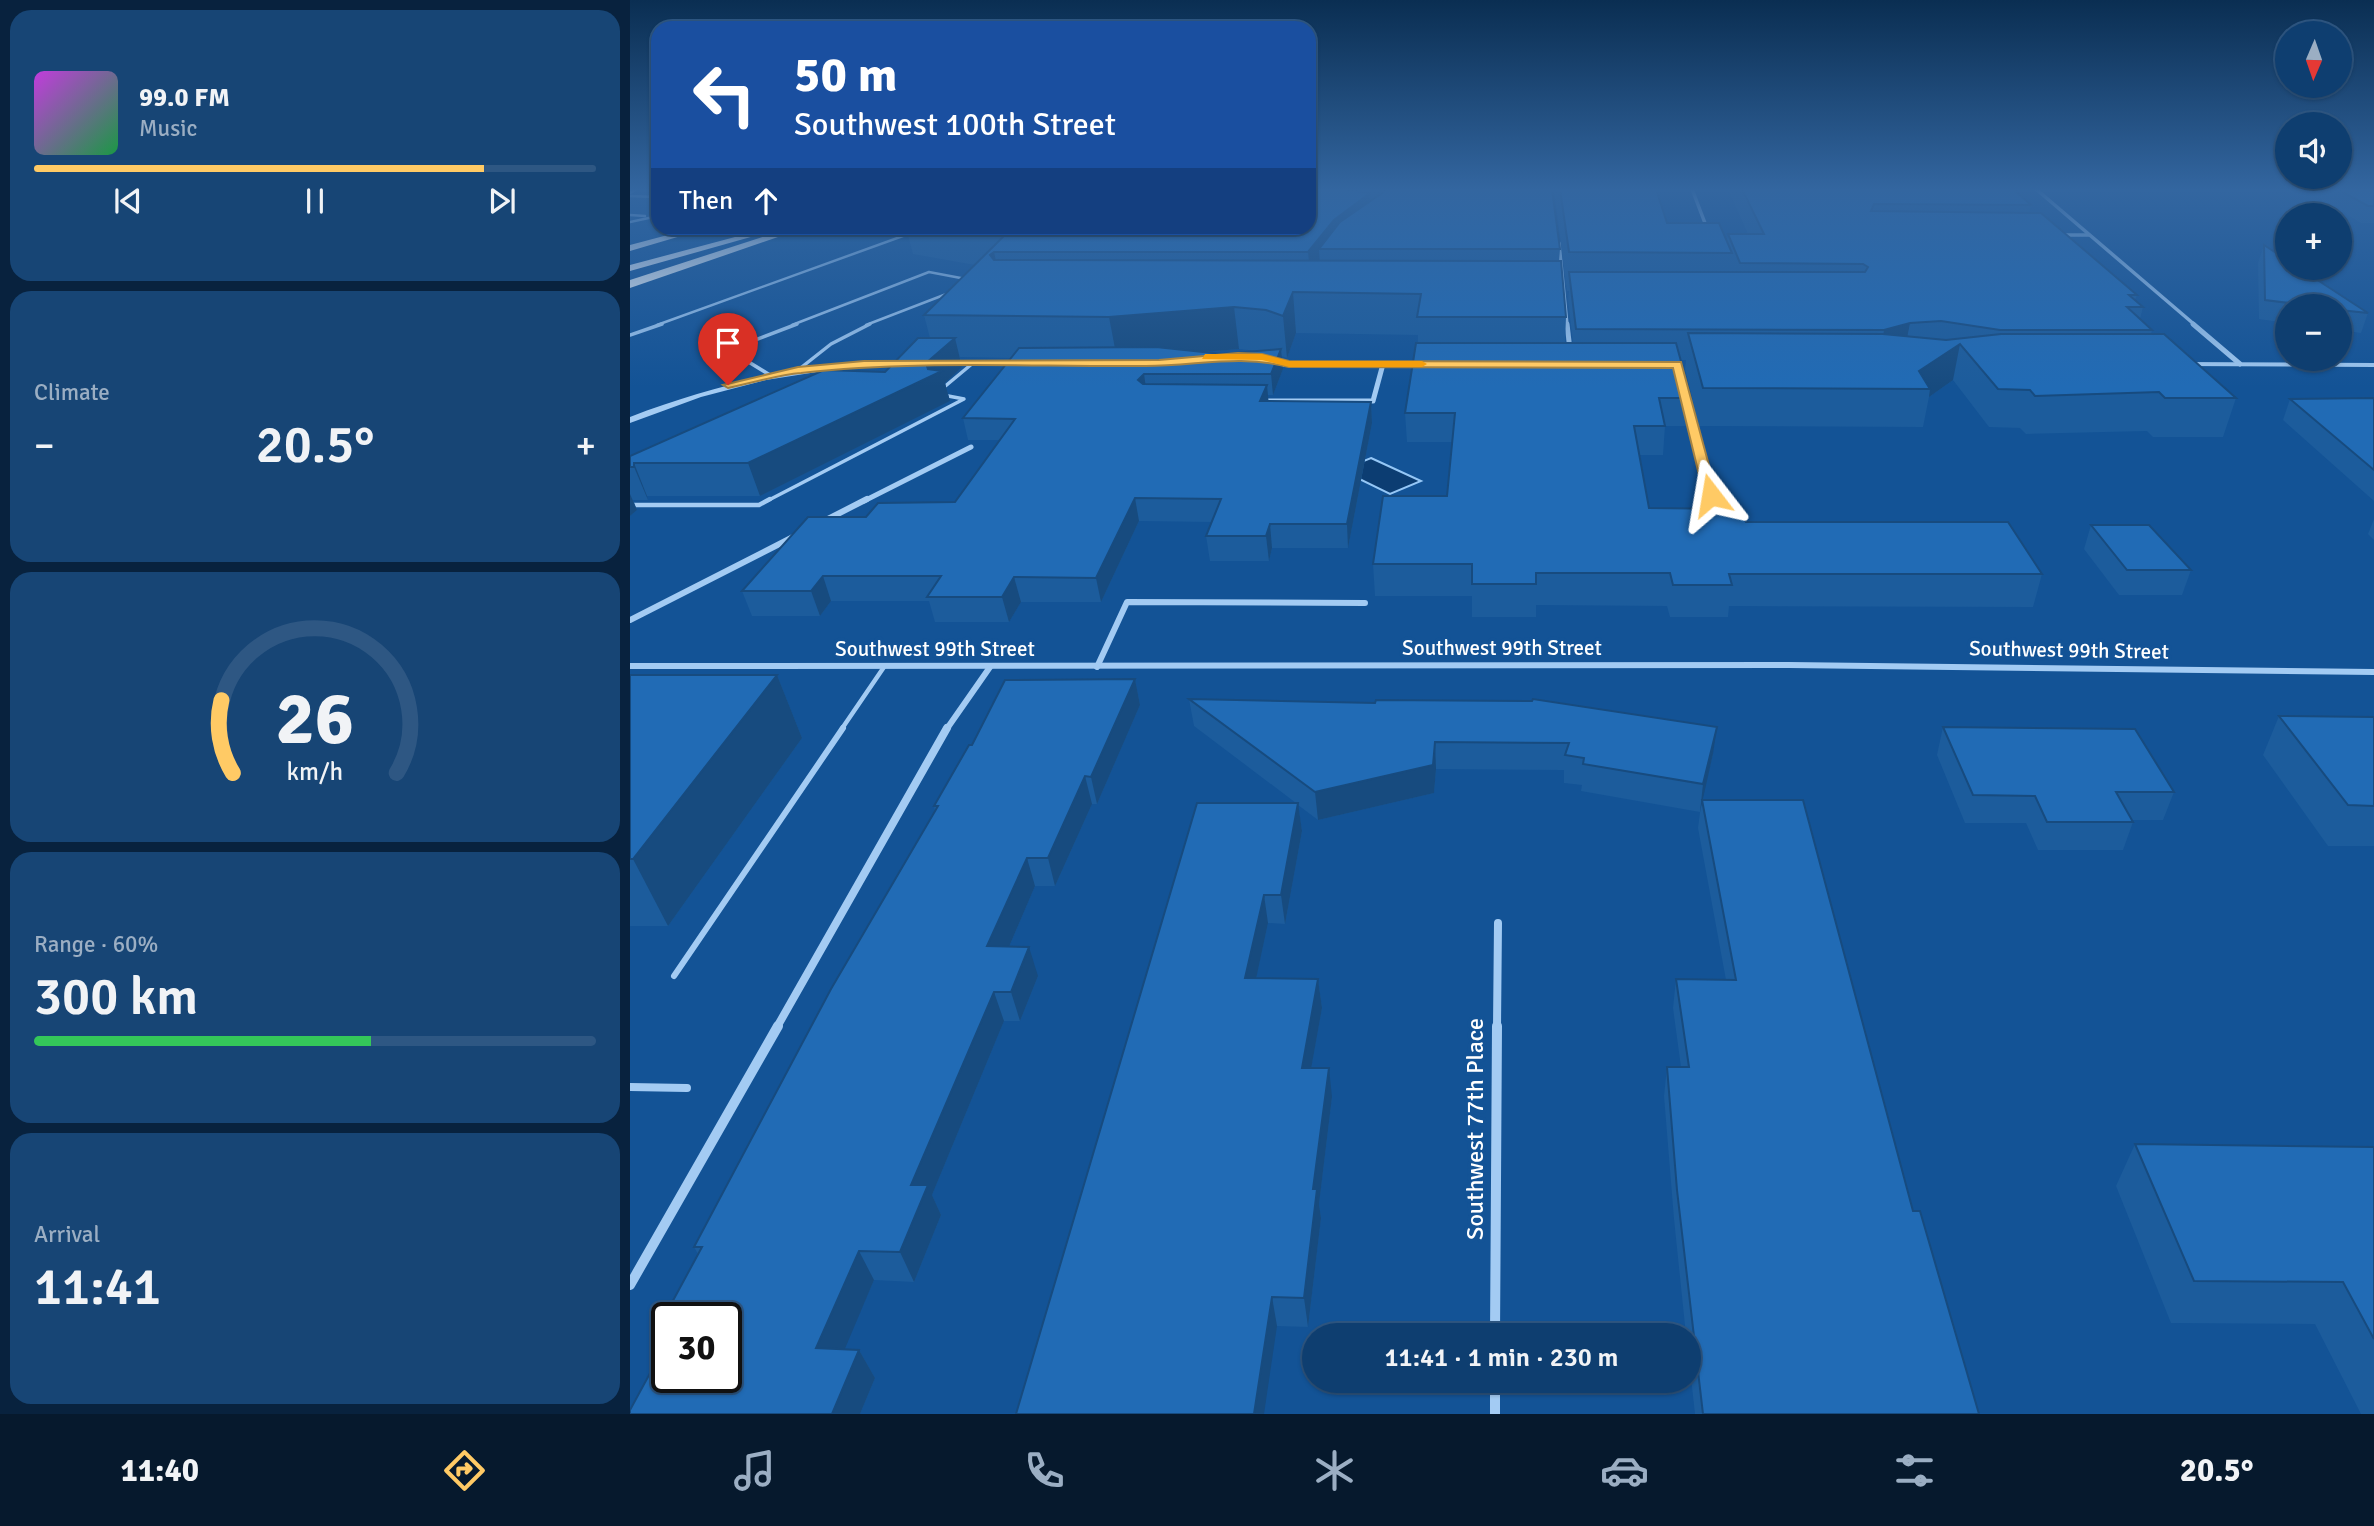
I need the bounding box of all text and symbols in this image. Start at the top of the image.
north arrow [2275,21,2352,98]
map controls [2275,21,2352,371]
text: 50 m [794,45,897,105]
icon: left [679,49,770,140]
text: 99.0 FM [139,82,230,114]
text: Southwest 100th Street [794,105,1116,144]
button: sound [2275,112,2352,189]
text: Music [139,114,197,143]
icon: previous [109,182,147,220]
icon: pause [296,182,334,220]
icon: next [483,182,521,220]
icon: ahead [747,182,785,220]
text: Then [679,185,733,217]
button: + [2275,203,2352,280]
button: − [2275,294,2352,371]
pin [698,313,758,385]
icon: arrive [709,324,747,362]
text: Climate [34,378,110,407]
text: 20.5° [256,413,374,477]
text: − [34,422,55,469]
text: + [575,422,596,469]
position arrow [1674,458,1748,532]
street label: Southwest 99th Street [1402,635,1602,661]
street label: Southwest 99th Street [1969,635,2169,665]
street label: Southwest 99th Street [835,636,1035,662]
text: 26 [276,675,354,764]
text: km/h [287,756,343,787]
text: Range · 60% [34,930,158,959]
text: 300 km [34,965,198,1029]
street label: Southwest 77th Place [1460,1018,1490,1240]
text: Arrival [34,1220,100,1249]
text: 11:41 [34,1255,161,1319]
speed limit sign: 30 [651,1302,742,1393]
text: 11:41 · 1 min · 230 m [1385,1342,1618,1374]
icon: directions [440,1446,489,1495]
icon: music [730,1446,779,1495]
icon: phone [1020,1446,1069,1495]
icon: climate [1310,1446,1359,1495]
icon: car [1600,1446,1649,1495]
icon: filters [1890,1446,1939,1495]
text: 11:40 [120,1451,199,1490]
text: 20.5° [2180,1451,2254,1490]

